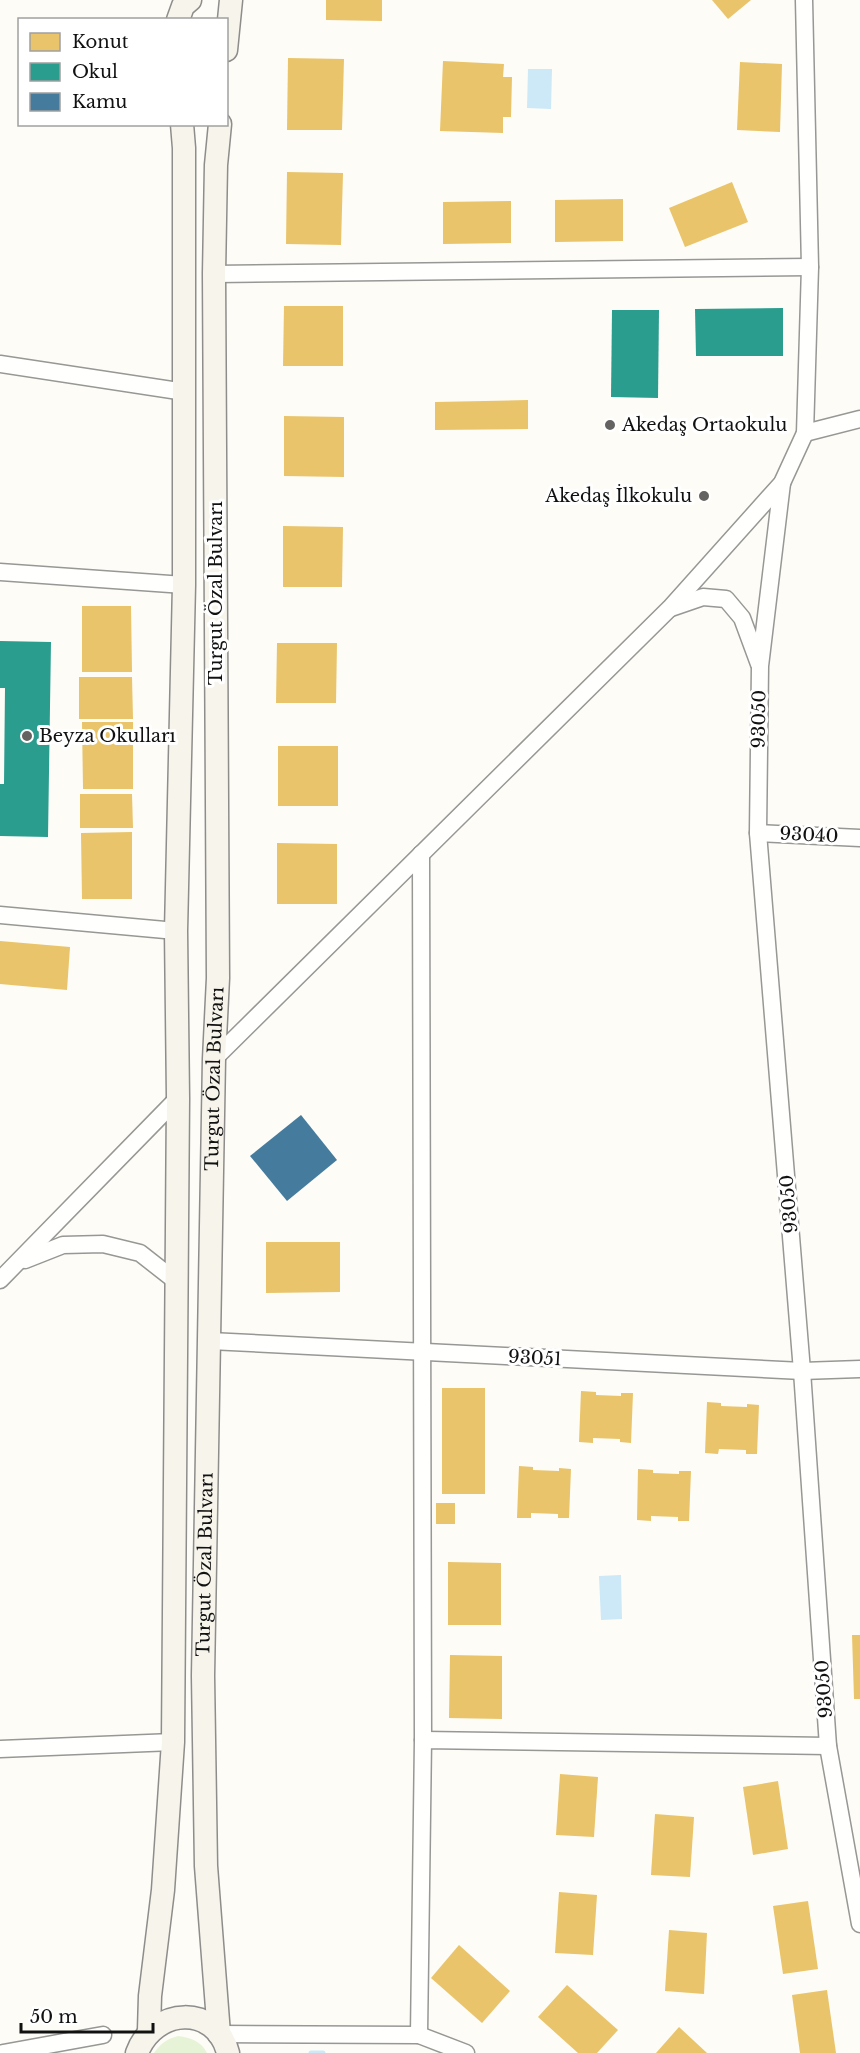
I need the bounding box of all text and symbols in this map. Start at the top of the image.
legend [18,18,228,126]
text: Konut [72,31,129,53]
text: Okul [72,61,118,83]
text: Kamu [72,91,127,113]
place label: Akedaş Ortaokulu [621,414,787,436]
marker: Akedaş Ortaokulu [603,418,617,432]
place label: Akedaş İlkokulu [544,484,692,507]
marker: Akedaş İlkokulu [697,489,711,503]
street label: Turgut Özal Bulvarı [204,501,227,685]
street label: 93050 [747,690,771,748]
place label: Beyza Okulları [39,725,176,747]
marker: Beyza Okulları [20,729,34,743]
street label: 93040 [779,822,839,848]
street label: Turgut Özal Bulvarı [201,986,229,1171]
street label: 93050 [775,1174,803,1234]
street label: 93051 [508,1346,562,1370]
street label: Turgut Özal Bulvarı [192,1472,218,1657]
street label: 93050 [811,1659,837,1719]
scale bar [21,1996,153,2034]
text: 50 m [30,2006,78,2028]

